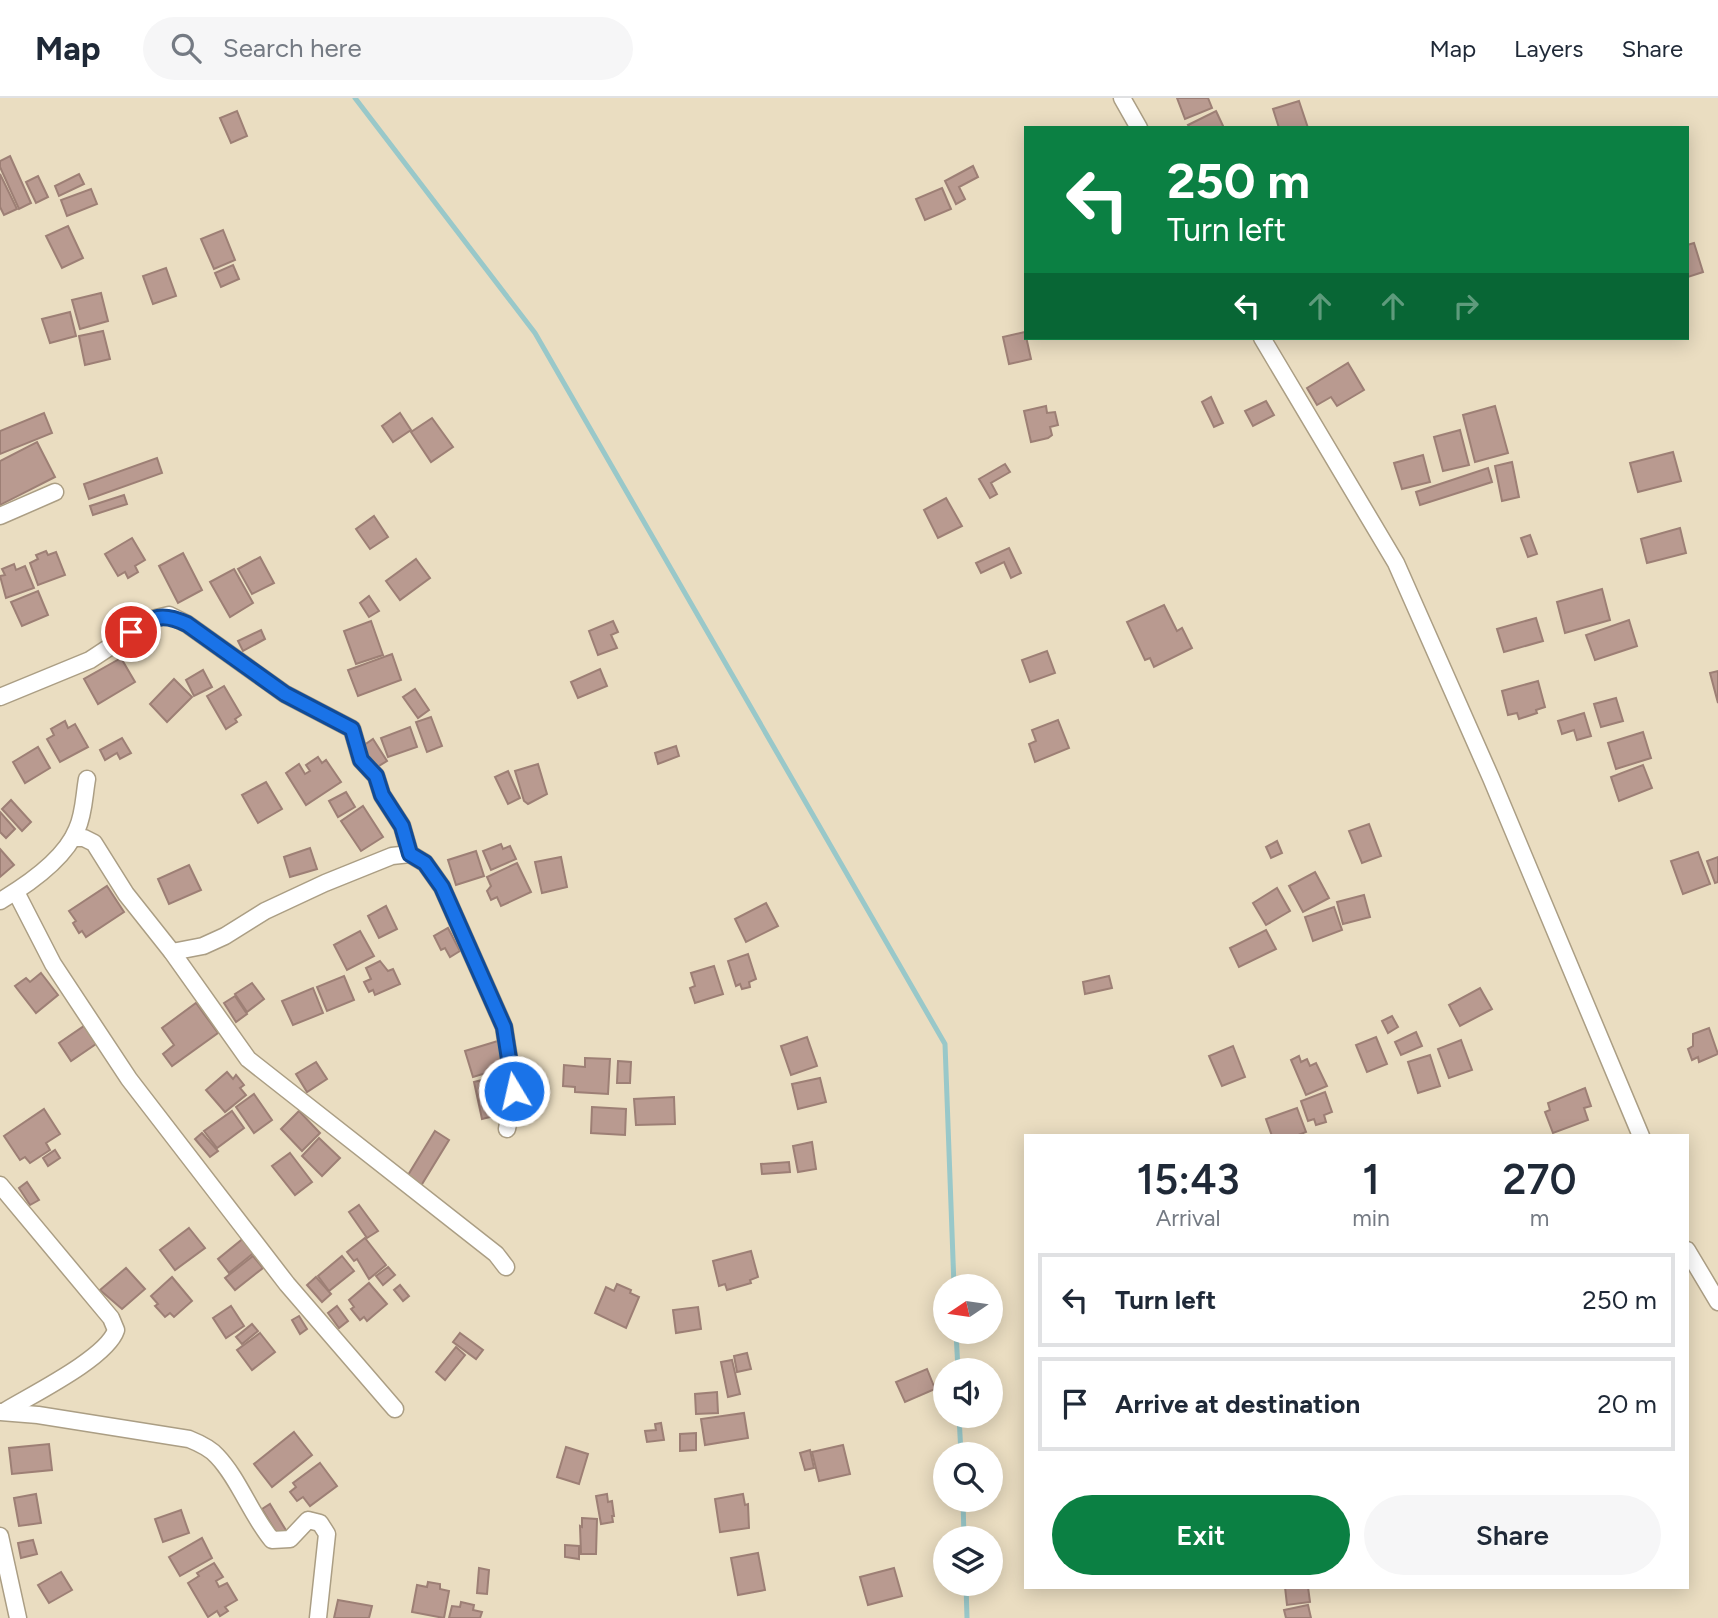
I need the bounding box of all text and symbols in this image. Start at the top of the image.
search box [143,17,633,80]
text: Map [35,29,101,68]
icon: search [167,29,205,67]
text: Search here [223,32,362,64]
text: Map [1429,34,1476,63]
text: Layers [1514,34,1583,63]
text: Share [1621,34,1683,63]
text: 250 m [1167,151,1310,210]
icon: left [1052,154,1143,245]
text: Turn left [1167,211,1286,249]
icon: left [1228,287,1266,325]
icon: ahead [1301,287,1339,325]
icon: ahead [1374,287,1412,325]
icon: right [1447,287,1485,325]
pin [101,602,161,662]
icon: arrive [112,613,150,651]
position arrow [477,1054,551,1128]
text: 15:43 [1136,1154,1240,1205]
text: 1 [1362,1154,1380,1205]
text: 270 [1502,1154,1577,1205]
text: Arrival [1156,1204,1221,1232]
text: min [1352,1204,1390,1232]
text: m [1530,1204,1549,1232]
north arrow [933,1274,1003,1344]
map controls [933,1274,1003,1596]
icon: left [1056,1281,1094,1319]
text: Turn left [1115,1284,1216,1316]
text: 250 m [1582,1284,1657,1316]
button: sound [933,1358,1003,1428]
icon: arrive [1056,1385,1094,1423]
text: Arrive at destination [1115,1388,1360,1420]
text: 20 m [1597,1388,1657,1420]
button: search [933,1442,1003,1512]
button: Exit [1052,1495,1350,1575]
button: Share [1364,1495,1661,1575]
button: layers [933,1526,1003,1596]

